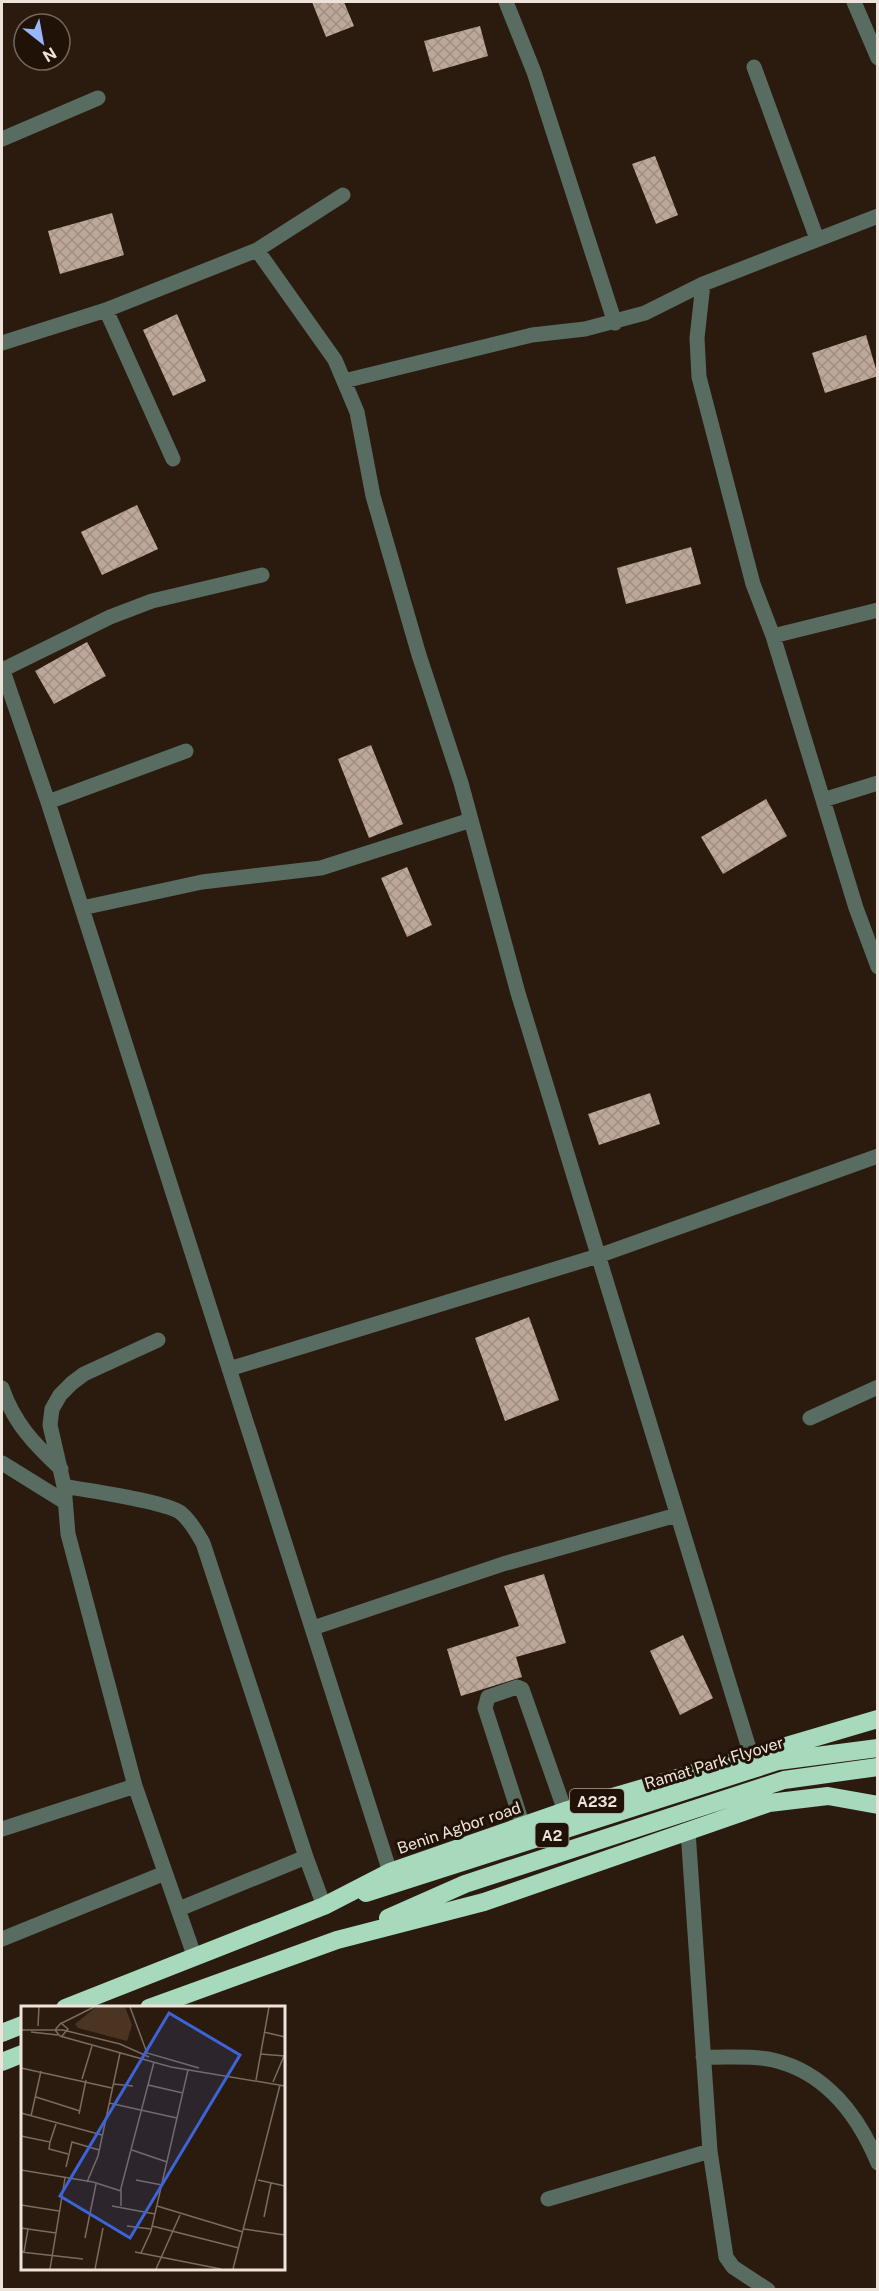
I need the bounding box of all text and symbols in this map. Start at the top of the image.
north arrow [12,12,72,72]
text: N [39,43,60,66]
street label: Ramat Park Flyover [642,1733,786,1793]
road number: A232 [570,1789,624,1813]
street label: Benin Agbor road [395,1798,523,1858]
road number: A2 [536,1823,568,1847]
inset map [21,2006,285,2270]

